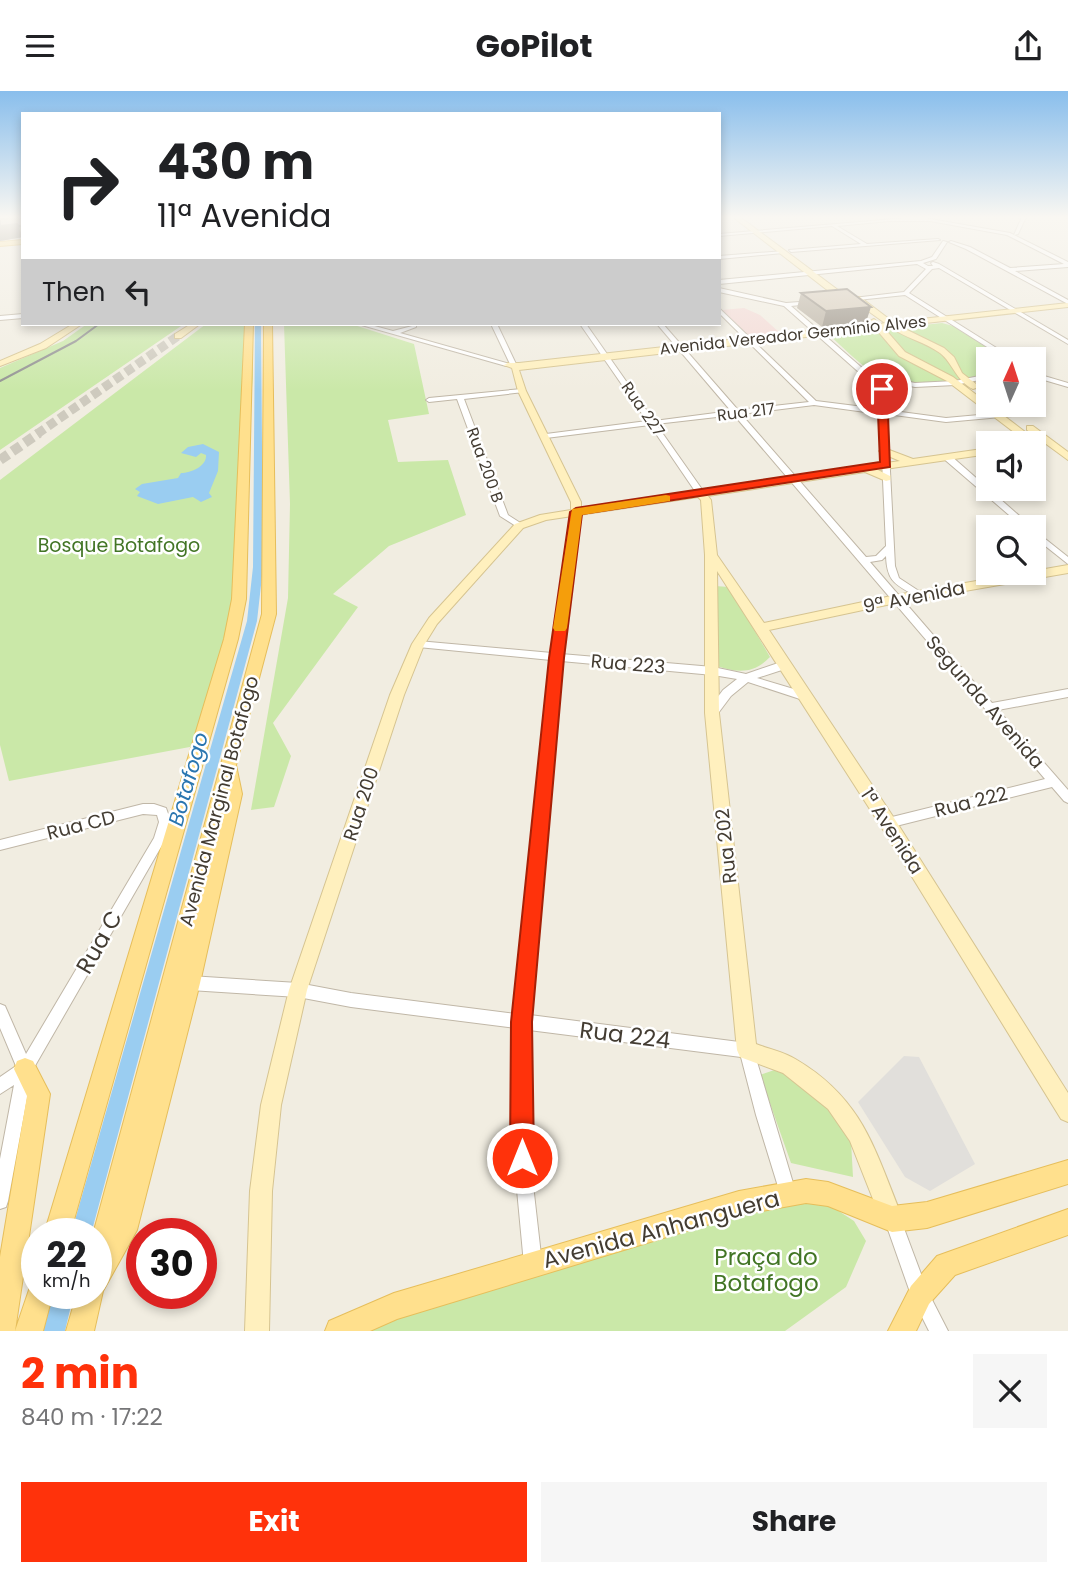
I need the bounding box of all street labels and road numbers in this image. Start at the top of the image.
street label: Avenida Vereador Germínio Alves [659,310,927,360]
street label: Rua 227 [616,377,670,441]
street label: Rua 217 [716,397,776,427]
street label: Rua 200 B [461,424,509,506]
street label: 9ª Avenida [861,574,967,620]
street label: Segunda Avenida [919,630,1051,774]
street label: Rua 223 [590,647,666,681]
street label: Avenida Marginal Botafogo [173,673,265,929]
street label: Rua 200 [336,763,386,845]
street label: Rua 222 [932,780,1010,824]
street label: 1ª Avenida [854,783,930,879]
street label: Rua CD [44,803,118,847]
street label: Rua 202 [709,807,743,885]
street label: Rua C [68,904,130,980]
street label: Rua 224 [578,1014,672,1056]
street label: Avenida Anhanguera [539,1182,783,1276]

